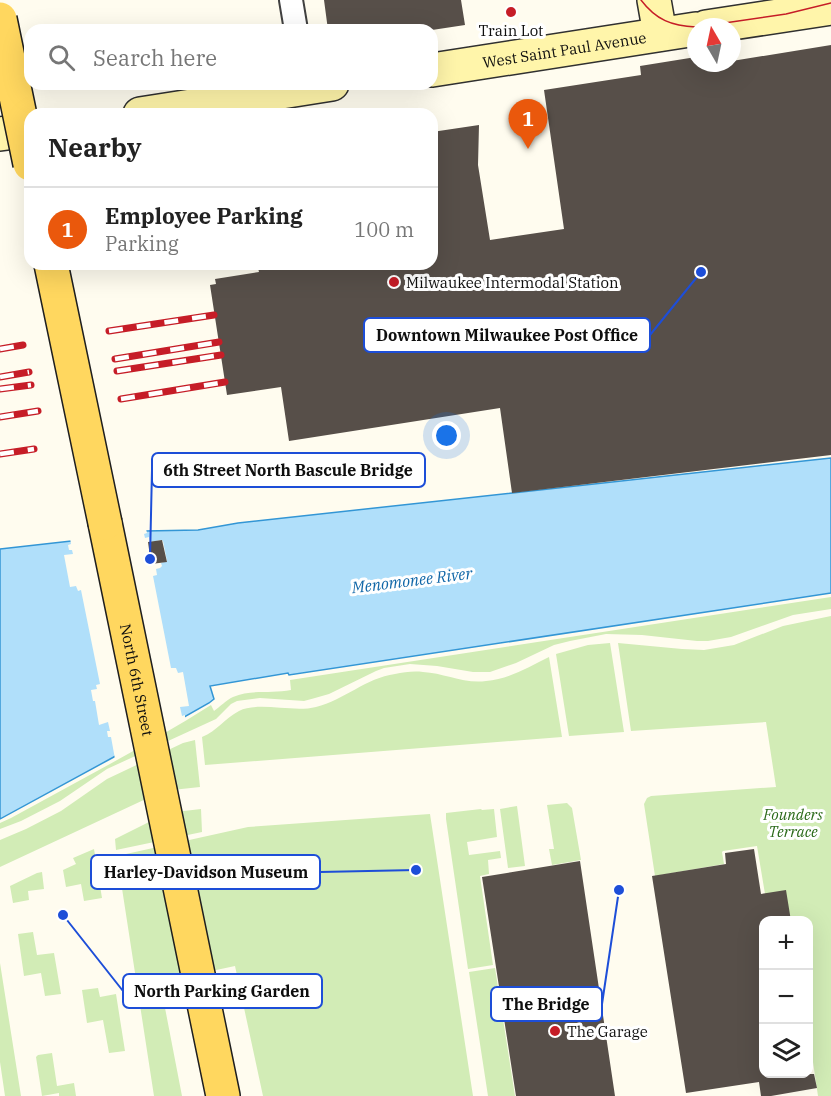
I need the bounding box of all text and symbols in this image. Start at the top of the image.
marker: Train Lot [504,5,518,19]
north arrow [687,18,741,72]
place label: Train Lot [479,21,543,40]
search box [24,24,438,90]
street label: West Saint Paul Avenue [481,27,648,72]
icon: search [45,41,78,74]
text: Search here [93,43,217,72]
pin: 1 [508,100,548,149]
text: Nearby [48,130,142,164]
text: Employee Parking [105,201,303,230]
text: 1 [62,216,74,243]
text: 100 m [354,216,414,243]
text: Parking [105,230,179,257]
place label: Milwaukee Intermodal Station [406,273,619,292]
marker: Milwaukee Intermodal Station [387,275,401,289]
callout: Downtown Milwaukee Post Office [364,318,650,352]
text: Downtown Milwaukee Post Office [376,325,638,345]
your location [432,421,461,450]
callout: 6th Street North Bascule Bridge [152,453,425,487]
text: 6th Street North Bascule Bridge [163,460,413,480]
water label: Menomonee River [350,563,474,597]
street label: North 6th Street [116,622,158,738]
park label: Founders Terrace [762,805,823,841]
callout: Harley-Davidson Museum [91,855,320,889]
text: Harley-Davidson Museum [104,862,309,882]
map controls [759,916,813,1078]
button: + [759,916,813,970]
button: − [759,970,813,1024]
callout: North Parking Garden [123,974,322,1008]
text: North Parking Garden [134,981,310,1001]
callout: The Bridge [491,987,602,1021]
text: The Bridge [502,994,590,1014]
place label: The Garage [567,1022,648,1041]
marker: The Garage [548,1024,562,1038]
button: layers [759,1024,813,1078]

